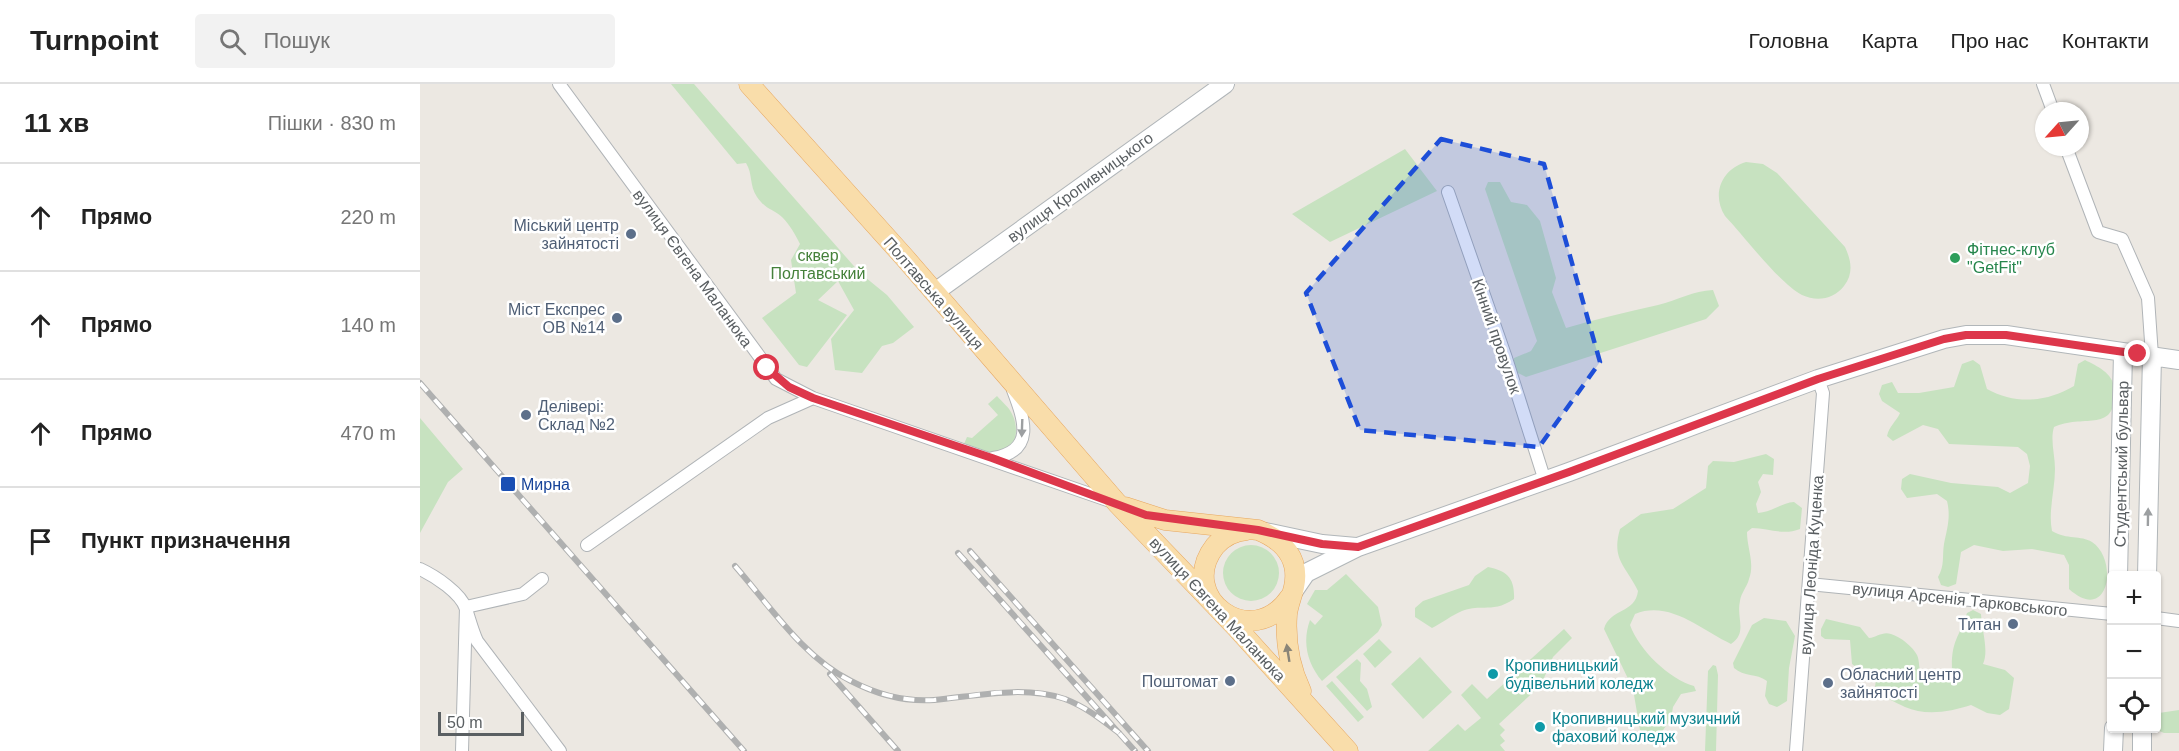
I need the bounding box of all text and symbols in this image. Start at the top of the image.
search box [195,14,615,68]
text: Turnpoint [30,25,159,56]
icon: search [216,25,249,58]
text: Пошук [264,28,330,53]
text: Головна [1749,29,1828,52]
text: Карта [1861,29,1918,52]
text: Про нас [1951,29,2029,52]
text: Контакти [2062,29,2149,52]
north arrow [2035,102,2089,156]
text: 11 хв [24,108,89,138]
text: Пішки · 830 m [268,112,396,134]
street label: вулиця Кропивницького [1004,129,1156,246]
street label: вулиця Євгена Маланюка [630,186,756,350]
icon: ahead [24,201,57,234]
text: Прямо [81,204,152,229]
text: 220 m [340,206,396,228]
place label: Міський центр зайнятості [514,217,619,252]
marker: Міський центр зайнятості [624,227,638,241]
street label: Полтавська вулиця [880,234,987,353]
place label: Фітнес-клуб "GetFit" [1967,241,2055,276]
park label: сквер Полтавський [771,247,865,282]
marker: Фітнес-клуб "GetFit" [1948,251,1962,265]
street label: Кінний провулок [1469,276,1525,397]
place label: Міст Експрес ОВ №14 [508,301,605,336]
icon: ahead [24,309,57,342]
marker: Міст Експрес ОВ №14 [610,311,624,325]
text: Прямо [81,312,152,337]
text: 140 m [340,314,396,336]
route end [2124,340,2150,366]
route start [753,354,779,380]
street label: Студентський бульвар [2112,380,2131,547]
place label: Делівері: Склад №2 [538,398,615,433]
marker: Делівері: Склад №2 [519,408,533,422]
icon: ahead [24,417,57,450]
one-way arrow [1018,419,1027,438]
text: Прямо [81,420,152,445]
text: 470 m [340,422,396,444]
marker: Мирна [499,475,517,493]
street label: вулиця Леоніда Куценка [1797,475,1826,655]
place label: Мирна [521,476,570,493]
one-way arrow [2143,508,2153,527]
icon: arrive [24,525,57,558]
text: Пункт призначення [81,528,291,553]
street label: вулиця Євгена Маланюка [1146,534,1289,685]
map controls [2107,571,2161,733]
button: + [2107,571,2161,625]
street label: вулиця Арсенія Тарковського [1851,580,2069,619]
place label: Титан [1958,616,2001,633]
marker: Титан [2006,617,2020,631]
button: − [2107,625,2161,679]
one-way arrow [1284,643,1293,662]
place label: Кропивницький будівельний коледж [1505,657,1654,692]
place label: Обласний центр зайнятості [1840,666,1961,701]
marker: Кропивницький будівельний коледж [1486,667,1500,681]
place label: Поштомат [1142,673,1219,690]
marker: Поштомат [1223,674,1237,688]
marker: Обласний центр зайнятості [1821,676,1835,690]
button: locate [2107,679,2161,733]
scale bar [438,709,524,736]
place label: Кропивницький музичний фаховий коледж [1552,710,1740,745]
text: 50 m [447,714,483,731]
marker: Кропивницький музичний фаховий коледж [1533,720,1547,734]

